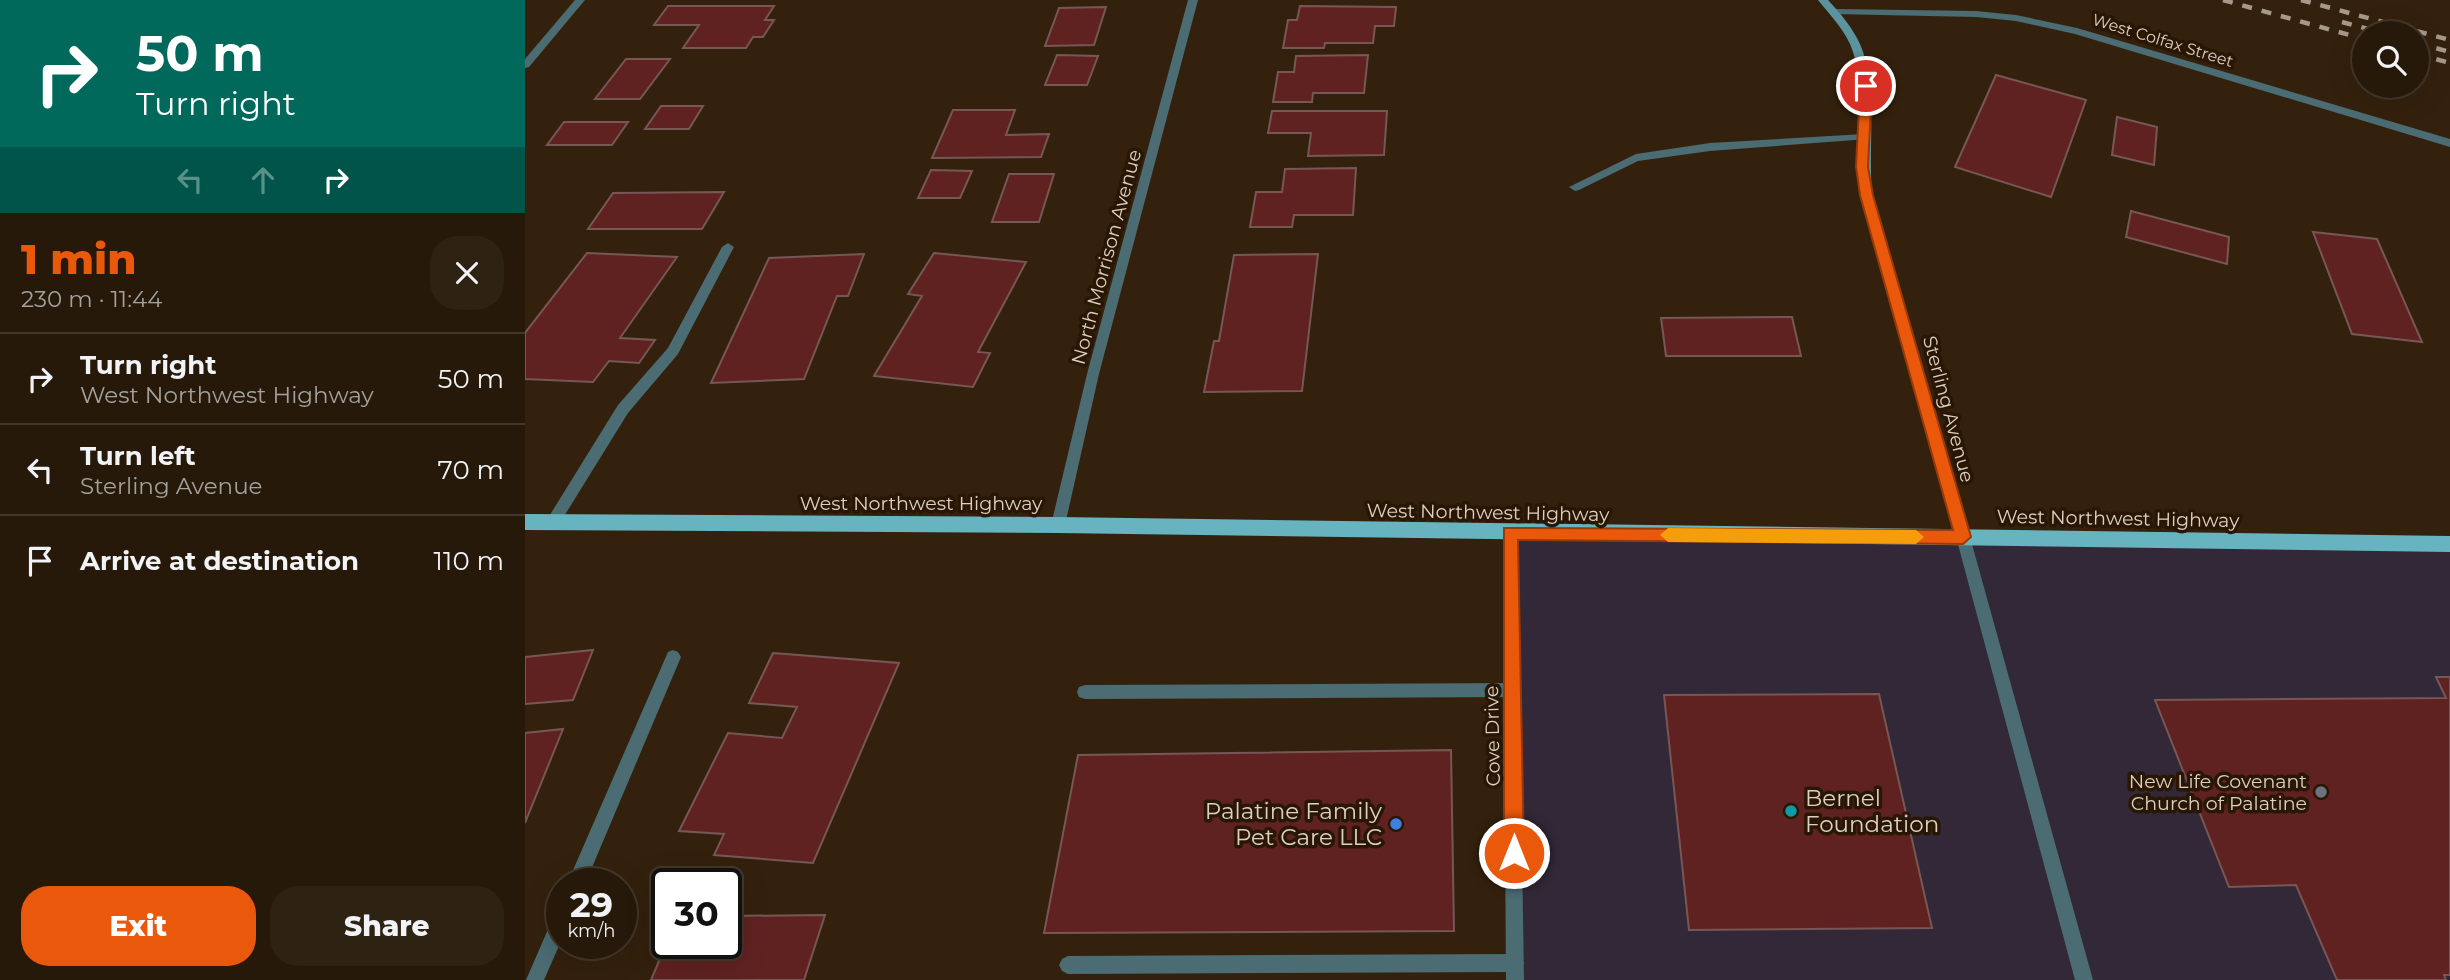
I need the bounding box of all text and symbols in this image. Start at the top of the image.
street label: West Colfax Street [2090,10,2236,71]
map controls [2352,21,2429,98]
button: search [2352,21,2429,98]
text: 50 m [136,24,264,83]
icon: right [21,28,112,119]
pin [1836,56,1896,116]
icon: arrive [1847,67,1885,105]
text: Turn right [136,84,296,123]
street label: North Morrison Avenue [1067,147,1146,367]
icon: left [171,161,209,199]
icon: ahead [244,161,282,199]
icon: right [317,161,355,199]
text: 1 min [21,233,137,285]
button: close [430,236,504,310]
text: 230 m · 11:44 [21,285,162,313]
street label: Sterling Avenue [1918,333,1979,485]
text: Turn right [80,349,216,381]
icon: right [21,360,59,398]
text: 50 m [438,363,504,395]
text: West Northwest Highway [80,381,374,409]
text: Turn left [80,440,196,472]
icon: left [21,451,59,489]
text: 70 m [438,454,504,486]
text: Sterling Avenue [80,472,263,500]
street label: West Northwest Highway [800,492,1043,515]
street label: West Northwest Highway [1366,499,1610,526]
street label: West Northwest Highway [1996,505,2240,532]
icon: arrive [21,542,59,580]
text: Arrive at destination [80,545,359,577]
text: 110 m [434,545,504,577]
street label: Cove Drive [1480,685,1505,787]
place label: New Life Covenant Church of Palatine [2129,770,2307,815]
place label: Bernel Foundation [1805,784,1939,838]
marker: New Life Covenant Church of Palatine [2313,784,2329,800]
place label: Palatine Family Pet Care LLC [1205,797,1383,851]
marker: Bernel Foundation [1783,803,1799,819]
marker: Palatine Family Pet Care LLC [1388,816,1404,832]
position arrow [1477,816,1551,890]
speed limit sign: 30 [651,868,742,959]
text: 29 [570,883,613,926]
button: Exit [21,886,256,966]
button: Share [270,886,504,966]
text: km/h [567,920,616,942]

